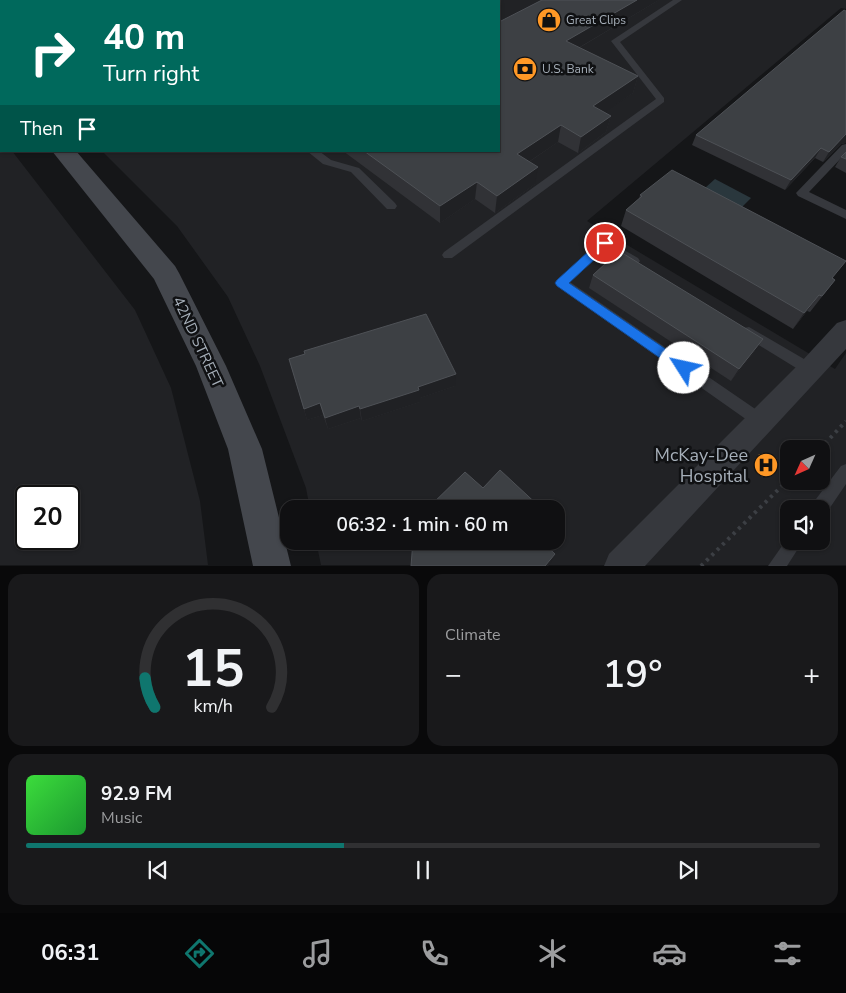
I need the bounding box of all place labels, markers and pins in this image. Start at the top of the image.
shop icon: Great Clips [536,7,562,33]
place label: Great Clips [566,12,626,28]
bank icon: U.S. Bank [512,56,538,82]
place label: U.S. Bank [542,61,595,77]
pin [584,222,626,264]
place label: McKay-Dee Hospital [655,443,749,488]
hospital icon: McKay-Dee Hospital [753,452,779,478]

